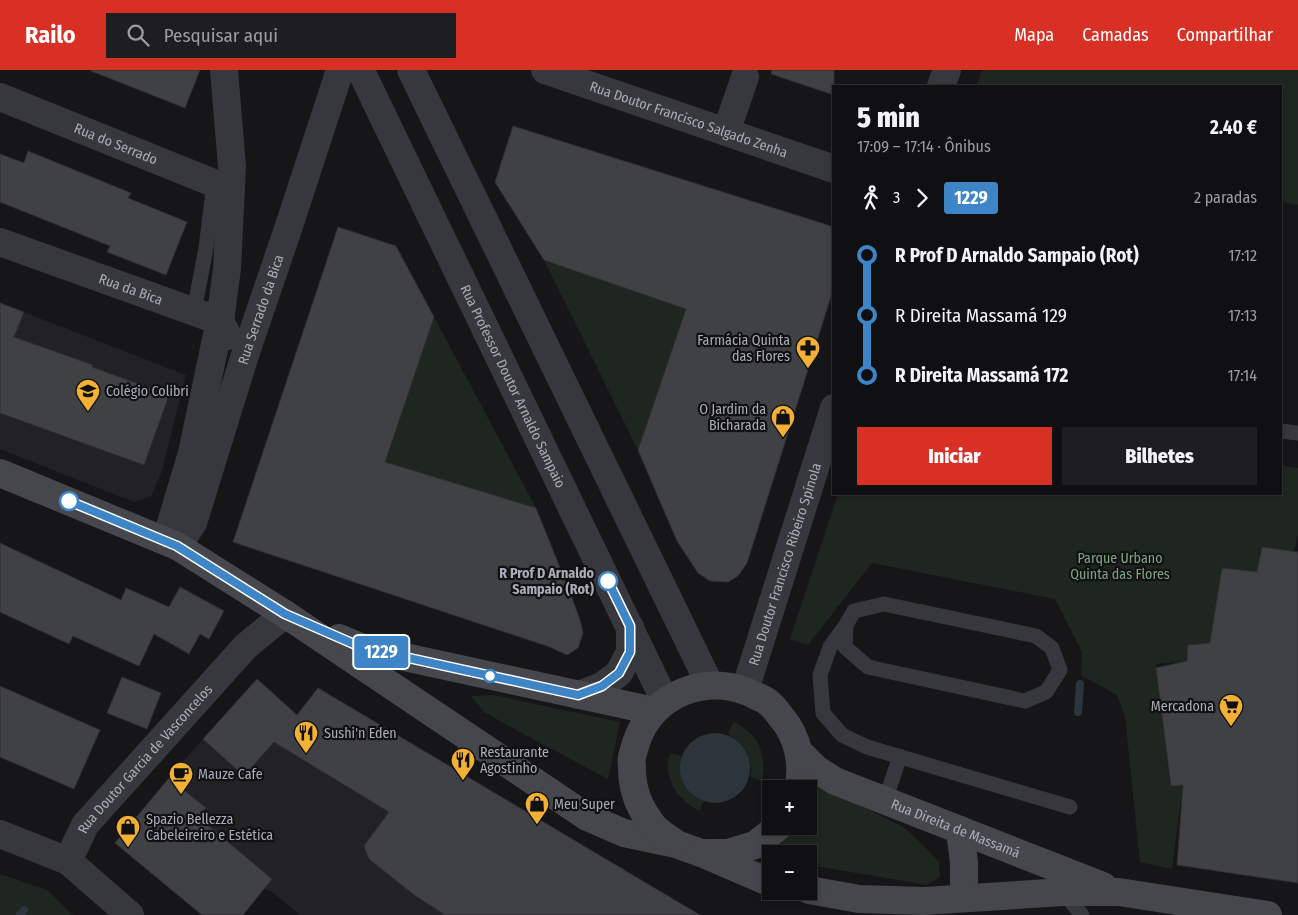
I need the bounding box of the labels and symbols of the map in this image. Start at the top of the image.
street label: Rua Doutor Francisco Salgado Zenha [588,78,790,161]
street label: Rua do Serrado [72,120,160,169]
street label: Rua Serrado da Bica [235,252,288,367]
street label: Rua da Bica [96,270,165,309]
street label: Rua Professor Doutor Arnaldo Sampaio [456,282,569,491]
place label: Farmácia Quinta das Flores [697,332,790,365]
pharmacy icon: Farmácia Quinta das Flores [795,335,821,369]
school or university icon: Colégio Colibri [75,378,101,412]
place label: Colégio Colibri [106,383,189,400]
place label: O Jardim da Bicharada [699,401,766,434]
shop icon: O Jardim da Bicharada [770,404,796,438]
street label: Rua Doutor Francisco Ribeiro Spínola [745,461,825,668]
unlabelled marker [59,491,79,511]
park label: Parque Urbano Quinta das Flores [1070,550,1170,583]
place label: R Prof D Arnaldo Sampaio (Rot) [499,565,595,598]
marker: R Prof D Arnaldo Sampaio (Rot) [598,571,618,591]
line badge: 1229 [346,636,416,668]
unlabelled marker [483,669,497,683]
street label: Rua Doutor Garcia de Vasconcelos [74,681,216,836]
supermarket icon: Mercadona [1218,693,1244,727]
place label: Mercadona [1151,698,1214,715]
restaurant icon: Sushi'n Eden [293,720,319,754]
place label: Sushi'n Eden [324,725,397,742]
place label: Restaurante Agostinho [480,744,549,777]
restaurant icon: Restaurante Agostinho [450,747,476,781]
cafe icon: Mauze Cafe [168,761,194,795]
place label: Mauze Cafe [198,766,263,783]
shop icon: Meu Super [524,791,550,825]
place label: Meu Super [554,796,615,813]
street label: Rua Direita de Massamá [888,796,1022,862]
place label: Spazio Bellezza Cabeleireiro e Estética [146,811,273,844]
shop icon: Spazio Bellezza Cabeleireiro e Estética [115,814,141,848]

